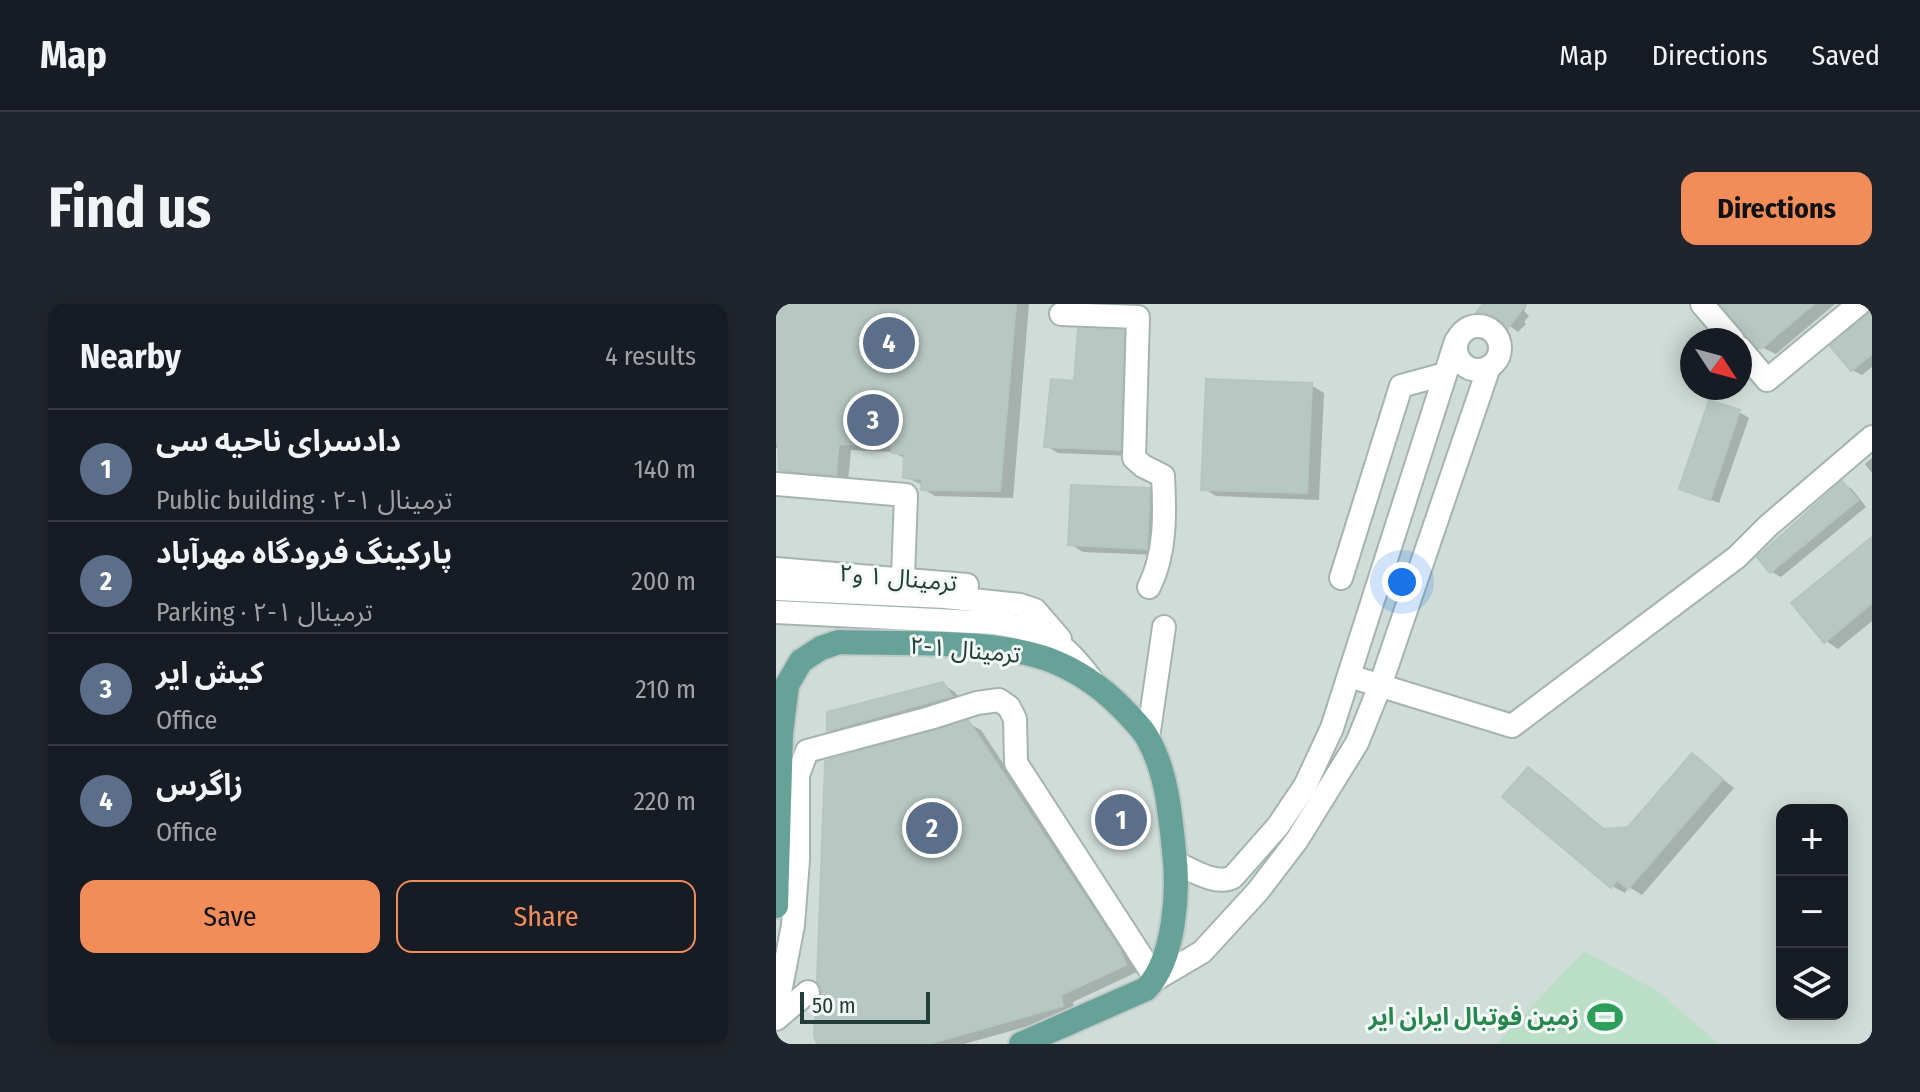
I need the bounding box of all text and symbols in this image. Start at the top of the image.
text: Map [40,32,107,78]
text: Map [1559,39,1608,72]
text: Directions [1652,39,1768,72]
text: Saved [1812,39,1880,72]
button: Directions [1681,172,1872,245]
text: Find us [48,175,211,242]
pin: 4 [863,313,915,373]
north arrow [1680,328,1752,400]
text: Nearby [80,336,181,377]
text: 4 results [605,341,696,372]
pin: 3 [847,390,899,450]
text: دادسرای ناحیه سی [156,423,401,459]
text: 1 [101,454,112,485]
text: 140 m [634,454,696,485]
text: Public building · ترمینال ۱-۲ [156,485,452,516]
text: پارکینگ فرودگاه مهرآباد [156,535,452,571]
street label: ترمینال ۱ و۲ [838,559,958,597]
your location [1382,562,1422,602]
text: 2 [100,566,112,597]
text: 200 m [631,566,696,597]
text: Parking · ترمینال ۱-۲ [156,597,373,628]
street label: ترمینال ۱-۲ [908,631,1022,669]
text: کیش ایر [156,655,264,691]
text: 3 [100,674,112,705]
text: 210 m [635,674,696,705]
text: Office [156,705,217,736]
text: زاگرس [156,767,243,803]
text: 4 [99,786,113,817]
text: 220 m [633,786,696,817]
pin: 1 [1095,790,1147,850]
pin: 2 [906,798,958,858]
map controls [1776,804,1848,1020]
button: + [1776,804,1848,876]
text: Office [156,817,217,848]
button: − [1776,876,1848,948]
button: Save [80,880,380,953]
button: Share [396,880,696,953]
button: layers [1776,948,1848,1020]
scale bar [800,988,930,1024]
text: 50 m [812,992,856,1019]
sports icon: زمین فوتبال ایران ایر [1586,998,1624,1036]
place label: زمین فوتبال ایران ایر [1367,1003,1579,1031]

